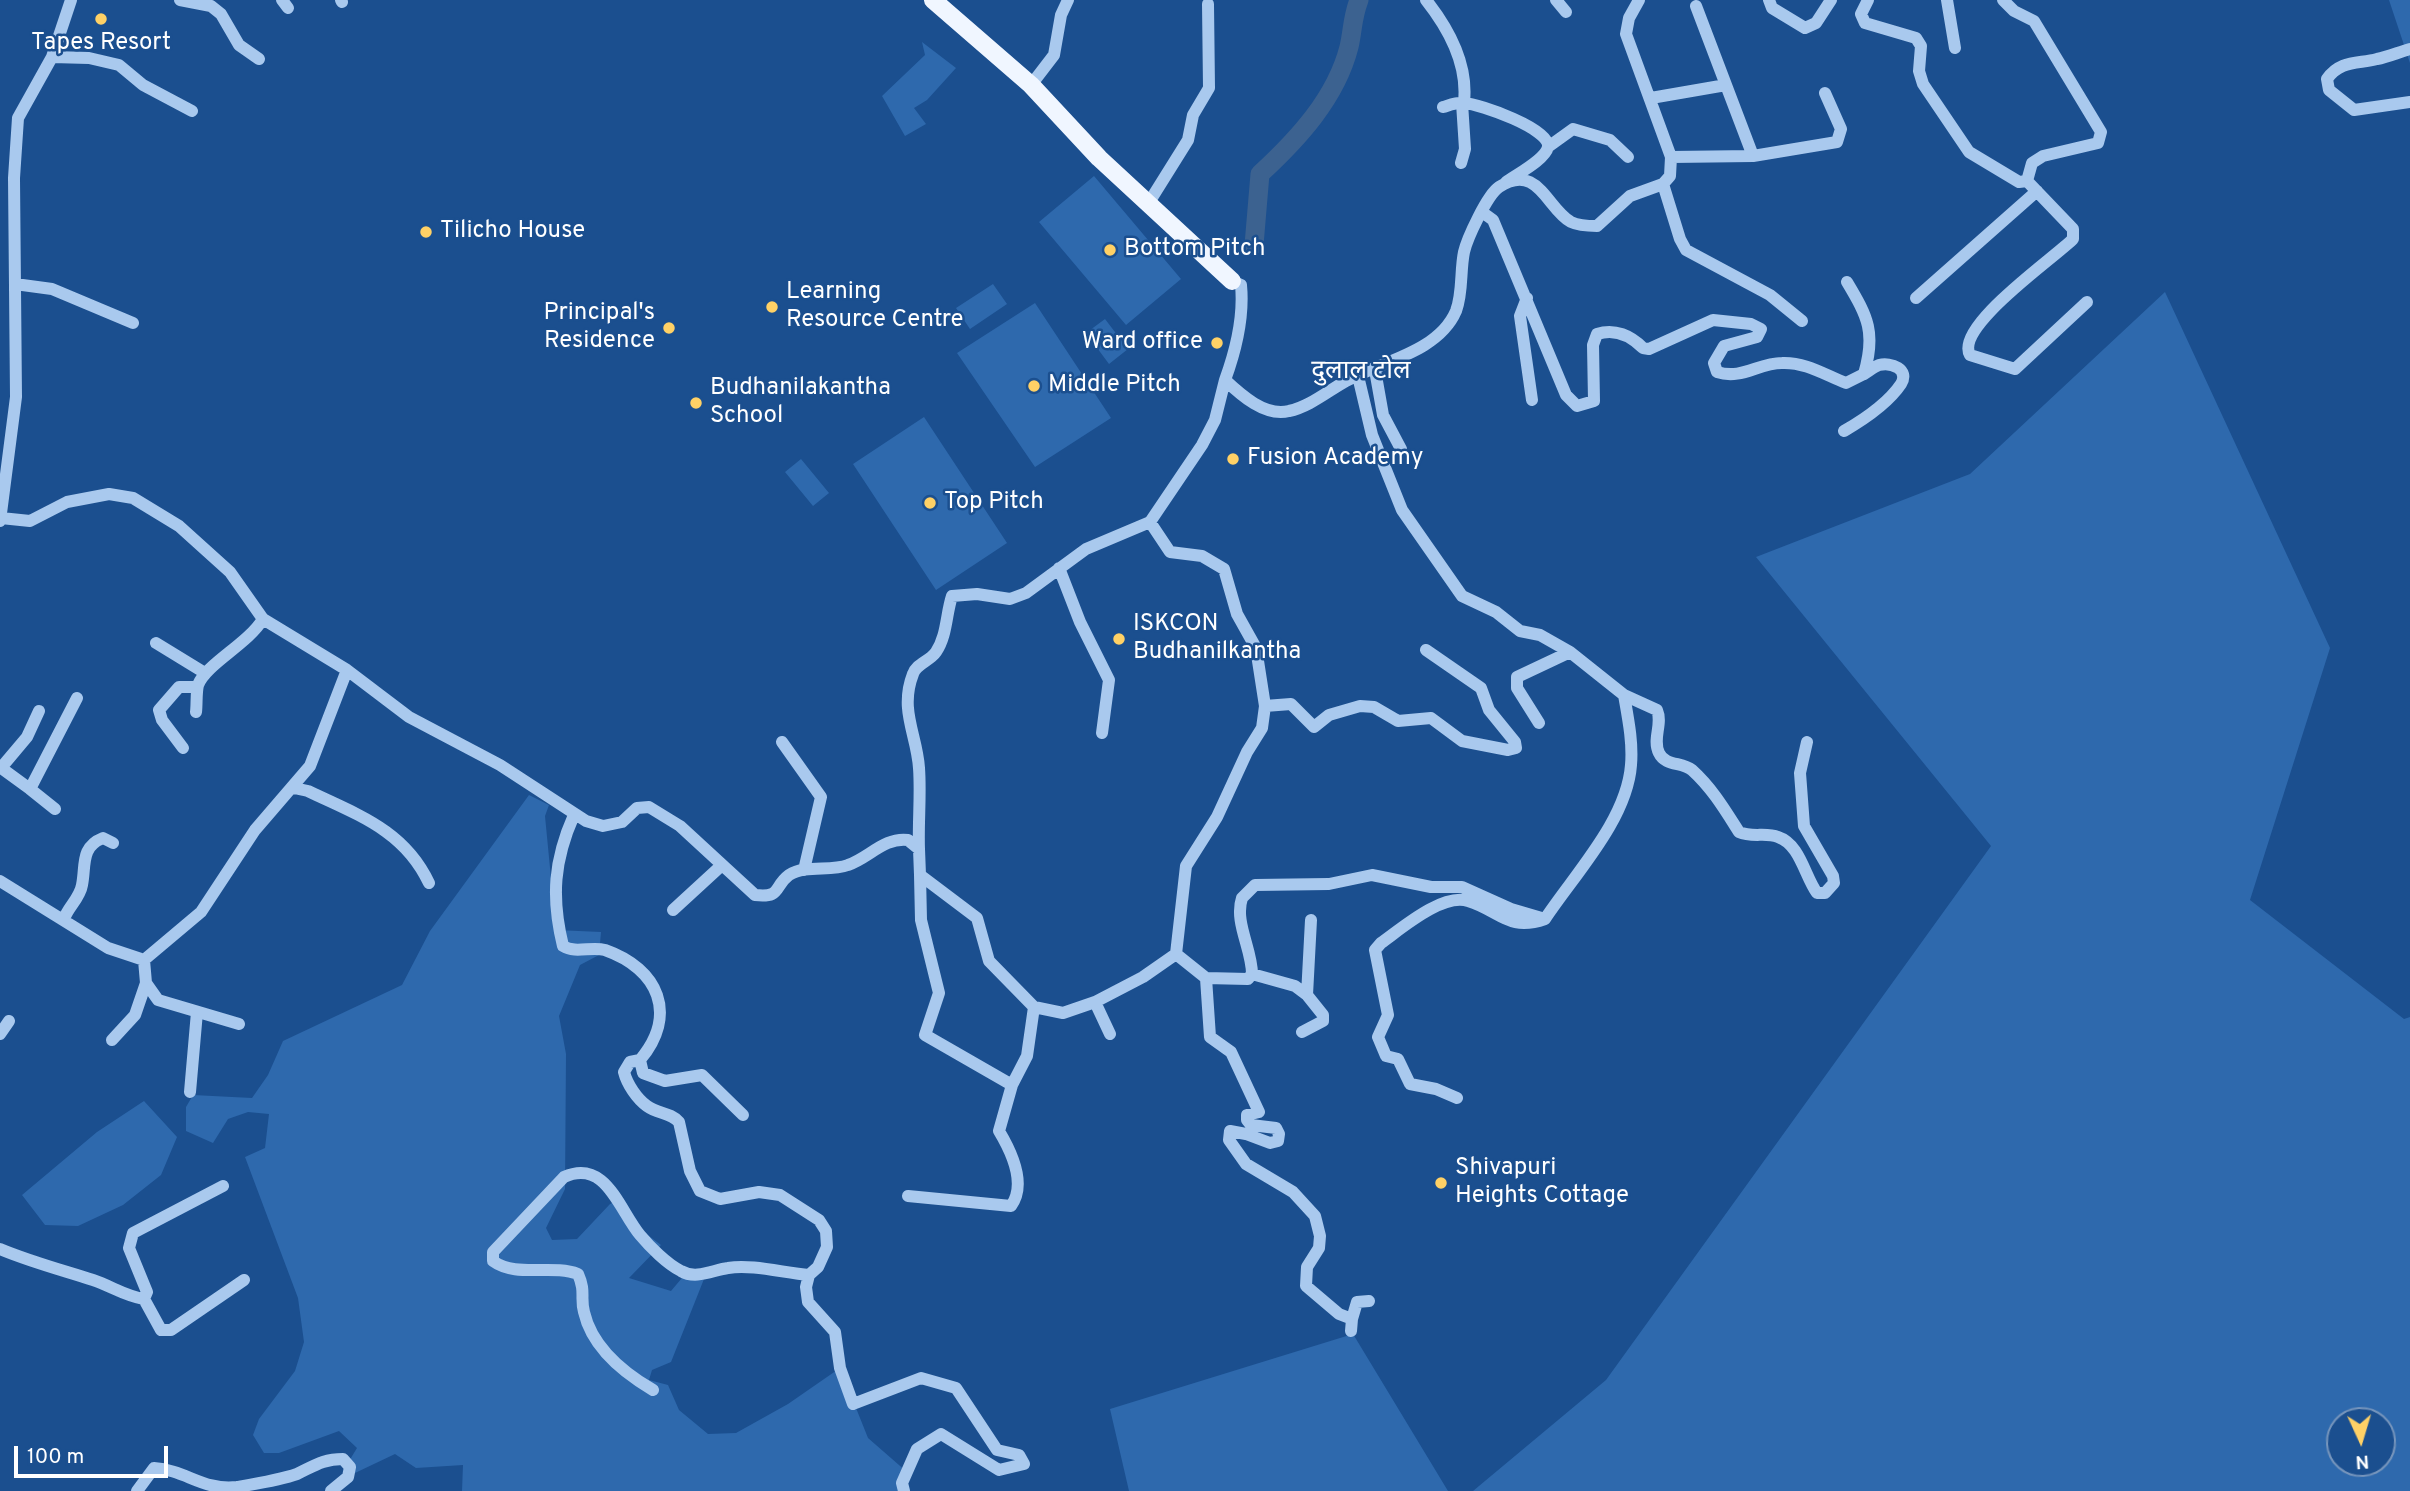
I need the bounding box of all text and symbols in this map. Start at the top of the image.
marker: Tapes Resort [93,11,109,27]
place label: Tapes Resort [31,30,171,58]
place label: Tilicho House [440,218,585,246]
marker: Tilicho House [418,224,434,240]
place label: Bottom Pitch [1124,236,1265,264]
marker: Bottom Pitch [1102,242,1118,258]
place label: Learning Resource Centre [786,279,963,335]
marker: Learning Resource Centre [764,299,780,315]
place label: Principal's Residence [543,300,655,356]
marker: Principal's Residence [661,320,677,336]
place label: Ward office [1082,329,1203,357]
marker: Ward office [1209,335,1225,351]
district label: दुलाल टोल [1311,357,1411,389]
place label: Middle Pitch [1048,372,1181,400]
place label: Budhanilakantha School [710,375,891,431]
marker: Middle Pitch [1026,378,1042,394]
marker: Budhanilakantha School [688,395,704,411]
place label: Fusion Academy [1247,445,1423,473]
marker: Fusion Academy [1225,451,1241,467]
place label: Top Pitch [944,489,1044,517]
marker: Top Pitch [922,495,938,511]
place label: ISKCON Budhanilkantha [1133,611,1301,667]
marker: ISKCON Budhanilkantha [1111,631,1127,647]
place label: Shivapuri Heights Cottage [1455,1155,1629,1211]
marker: Shivapuri Heights Cottage [1433,1175,1449,1191]
north arrow [2326,1407,2396,1477]
scale bar [18,1432,172,1476]
text: 100 m [27,1444,84,1471]
text: N [2355,1449,2370,1473]

